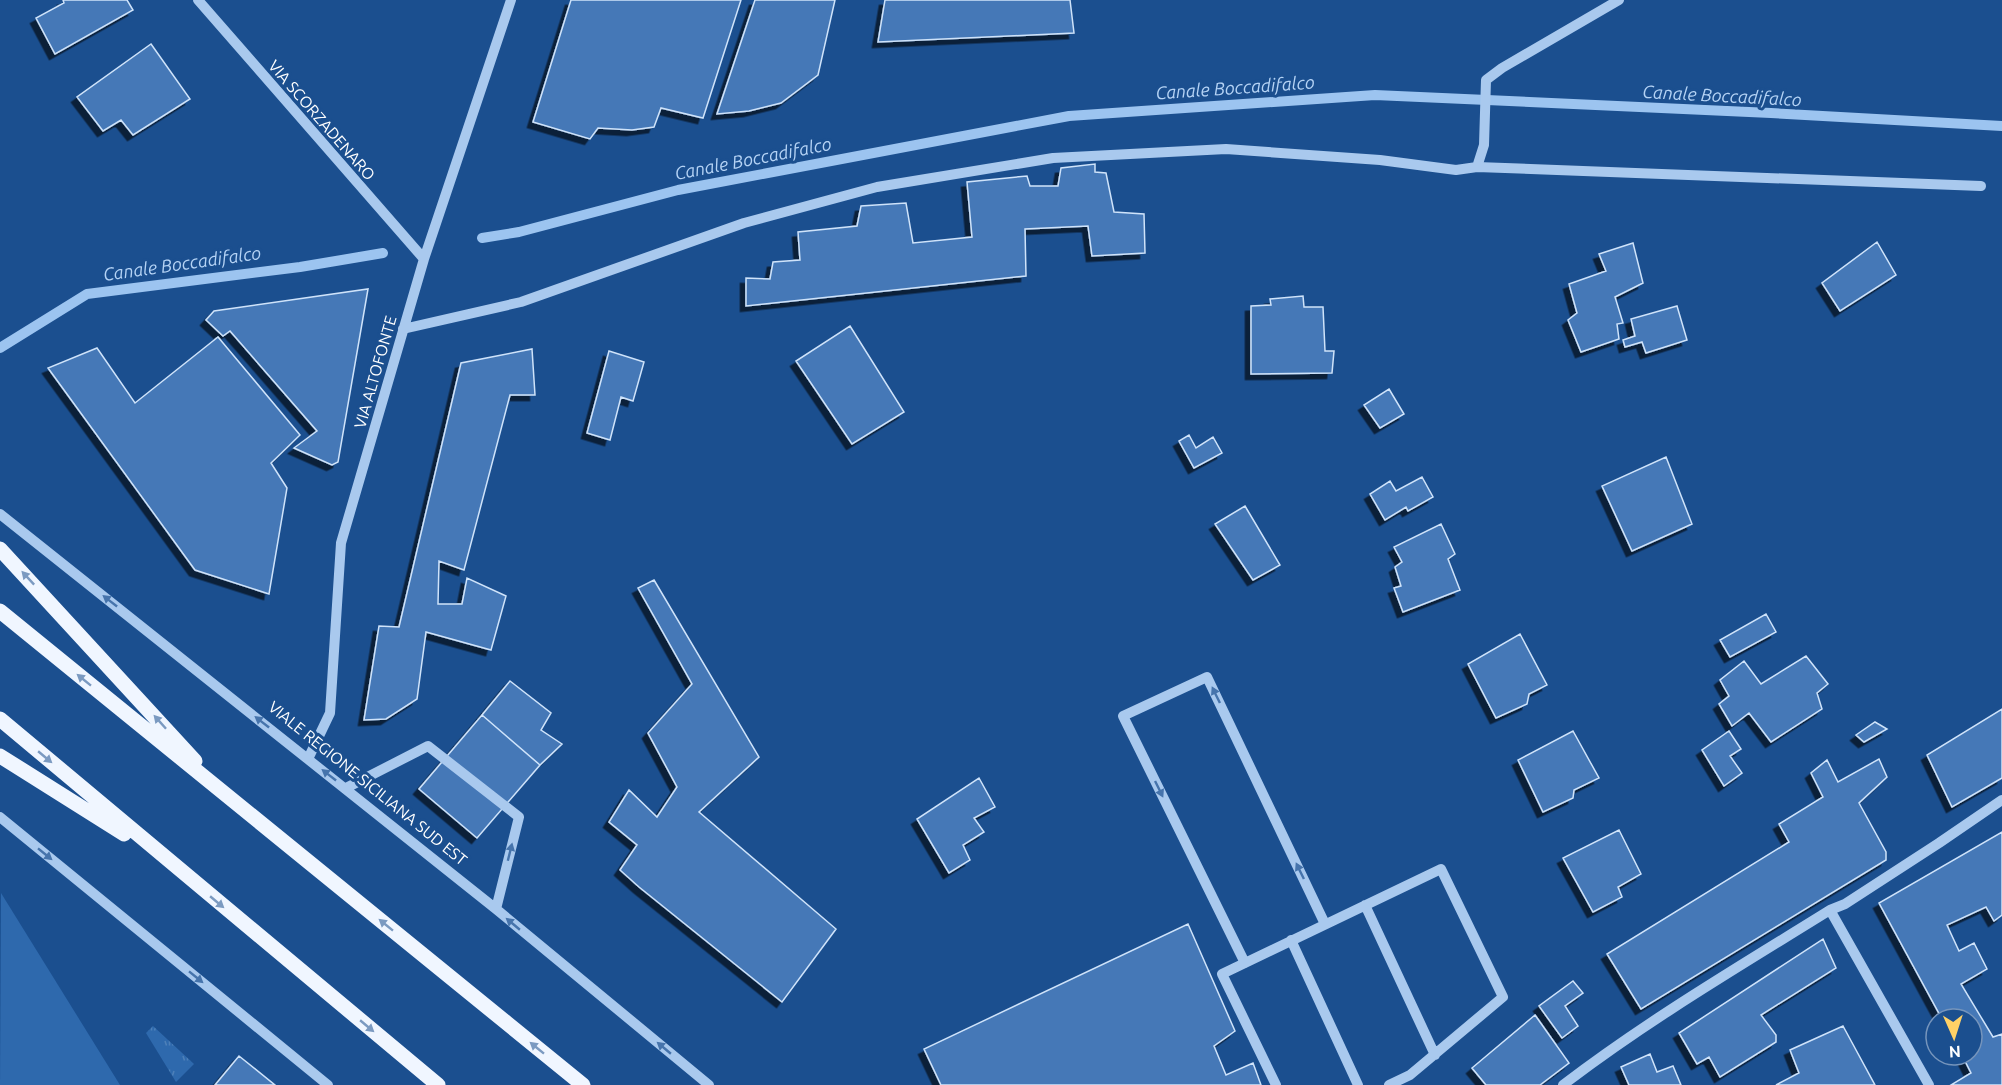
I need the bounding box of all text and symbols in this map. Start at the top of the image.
street label: VIA SCORZADENARO [265,56,379,184]
water label: Canale Boccadifalco [1155,71,1315,104]
water label: Canale Boccadifalco [1642,81,1802,110]
water label: Canale Boccadifalco [673,133,833,184]
water label: Canale Boccadifalco [102,242,263,285]
street label: VIA ALTOFONTE [350,314,400,430]
one-way arrow [21,571,35,586]
one-way arrow [102,596,117,608]
one-way arrow [76,673,92,686]
one-way arrow [1212,687,1221,704]
street label: VIALE REGIONE SICILIANA SUD EST [265,697,471,869]
one-way arrow [154,715,167,730]
one-way arrow [255,717,270,729]
one-way arrow [37,750,52,763]
one-way arrow [321,769,337,782]
one-way arrow [1154,780,1164,798]
one-way arrow [506,843,516,861]
one-way arrow [37,847,52,860]
one-way arrow [1295,863,1305,880]
one-way arrow [209,895,225,908]
one-way arrow [506,918,521,930]
one-way arrow [378,919,394,932]
one-way arrow [188,971,204,984]
north arrow [1924,1007,1984,1067]
one-way arrow [359,1020,375,1033]
one-way arrow [656,1041,672,1054]
one-way arrow [529,1042,545,1055]
text: N [1948,1043,1961,1061]

